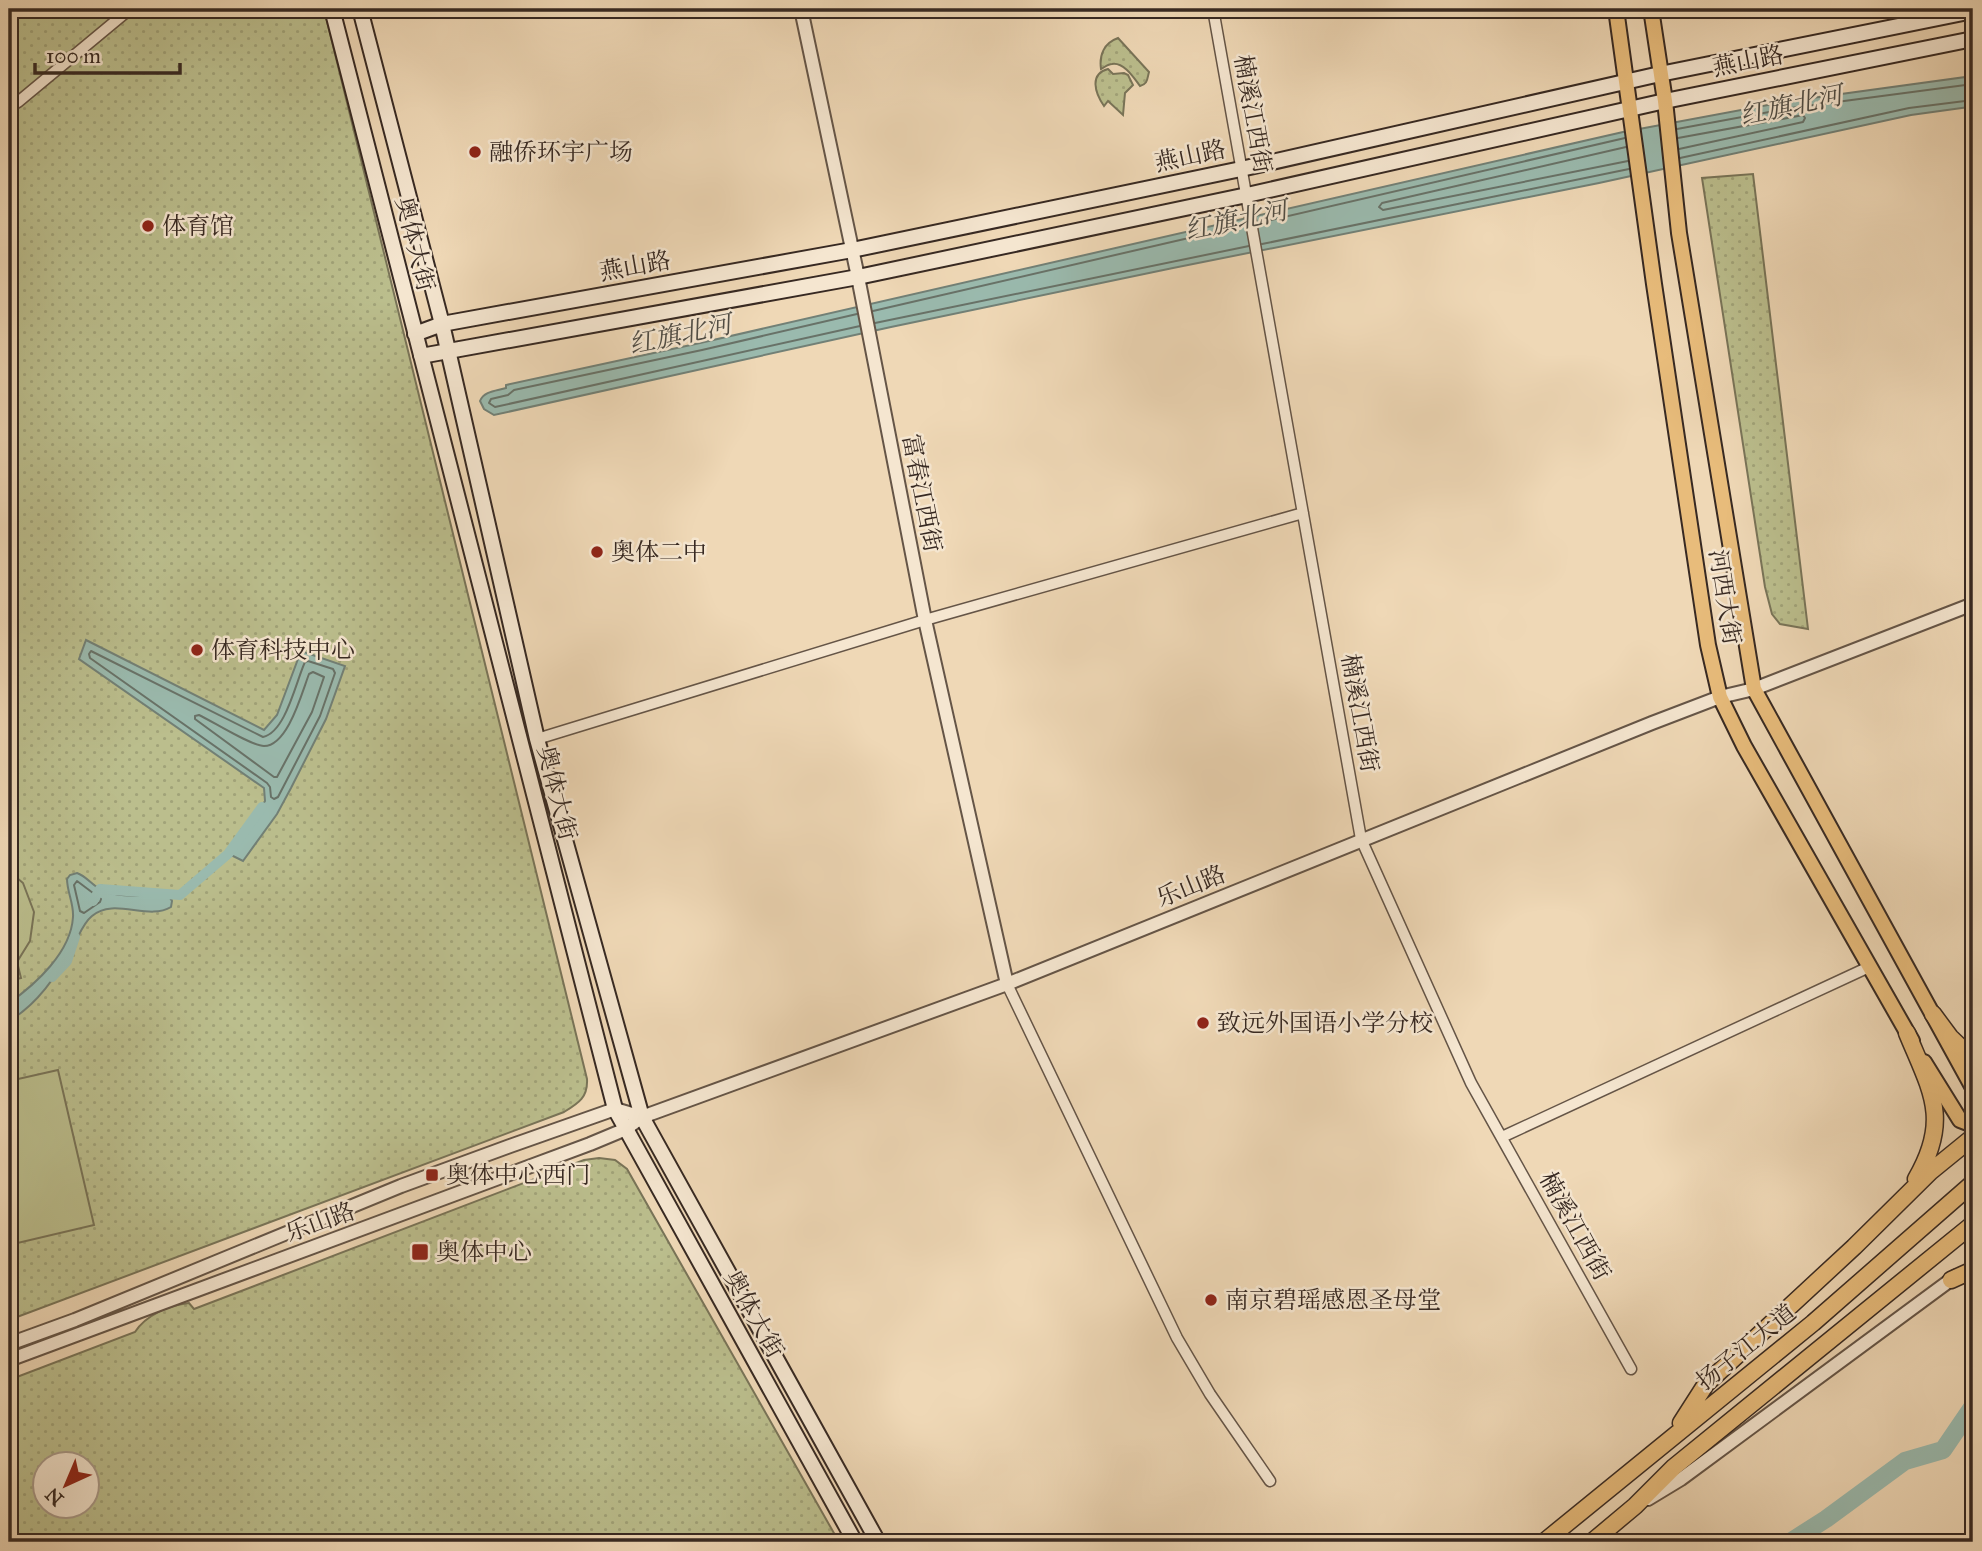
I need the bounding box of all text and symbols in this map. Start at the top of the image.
scale bar [35,32,180,76]
street label: 燕山路 [1710,39,1786,83]
text: 100 m [46,43,101,69]
street label: 楠溪江西街 [1228,52,1278,176]
water label: 红旗北河 [1737,78,1849,131]
street label: 燕山路 [1152,134,1228,178]
place label: 融侨环宇广场 [489,137,633,167]
marker: 融侨环宇广场 [467,144,483,160]
water label: 红旗北河 [1182,193,1294,246]
street label: 奥体大街 [389,194,441,294]
place label: 体育馆 [162,211,234,241]
marker: 体育馆 [140,218,156,234]
street label: 燕山路 [597,245,673,287]
water label: 红旗北河 [626,307,738,360]
street label: 富春江西街 [896,431,948,555]
place label: 奥体二中 [611,537,707,567]
marker: 奥体二中 [589,544,605,560]
street label: 河西大街 [1703,547,1747,647]
place label: 体育科技中心 [211,635,355,665]
marker: 体育科技中心 [189,642,205,658]
street label: 楠溪江西街 [1335,651,1385,775]
street label: 奥体大街 [531,743,583,843]
street label: 乐山路 [1152,859,1230,913]
place label: 致远外国语小学分校 [1217,1008,1433,1038]
marker: 致远外国语小学分校 [1195,1015,1211,1031]
place label: 奥体中心西门 [446,1160,590,1190]
street label: 楠溪江西街 [1533,1166,1617,1286]
marker: 奥体中心西门 [424,1167,440,1183]
street label: 乐山路 [281,1196,359,1248]
place label: 奥体中心 [436,1237,532,1267]
marker: 奥体中心 [410,1242,430,1262]
street label: 奥体大街 [718,1265,790,1363]
place label: 南京碧瑶感恩圣母堂 [1225,1285,1441,1315]
marker: 南京碧瑶感恩圣母堂 [1203,1292,1219,1308]
street label: 扬子江大道 [1690,1298,1802,1396]
north arrow [32,1450,102,1520]
text: N [41,1483,68,1511]

